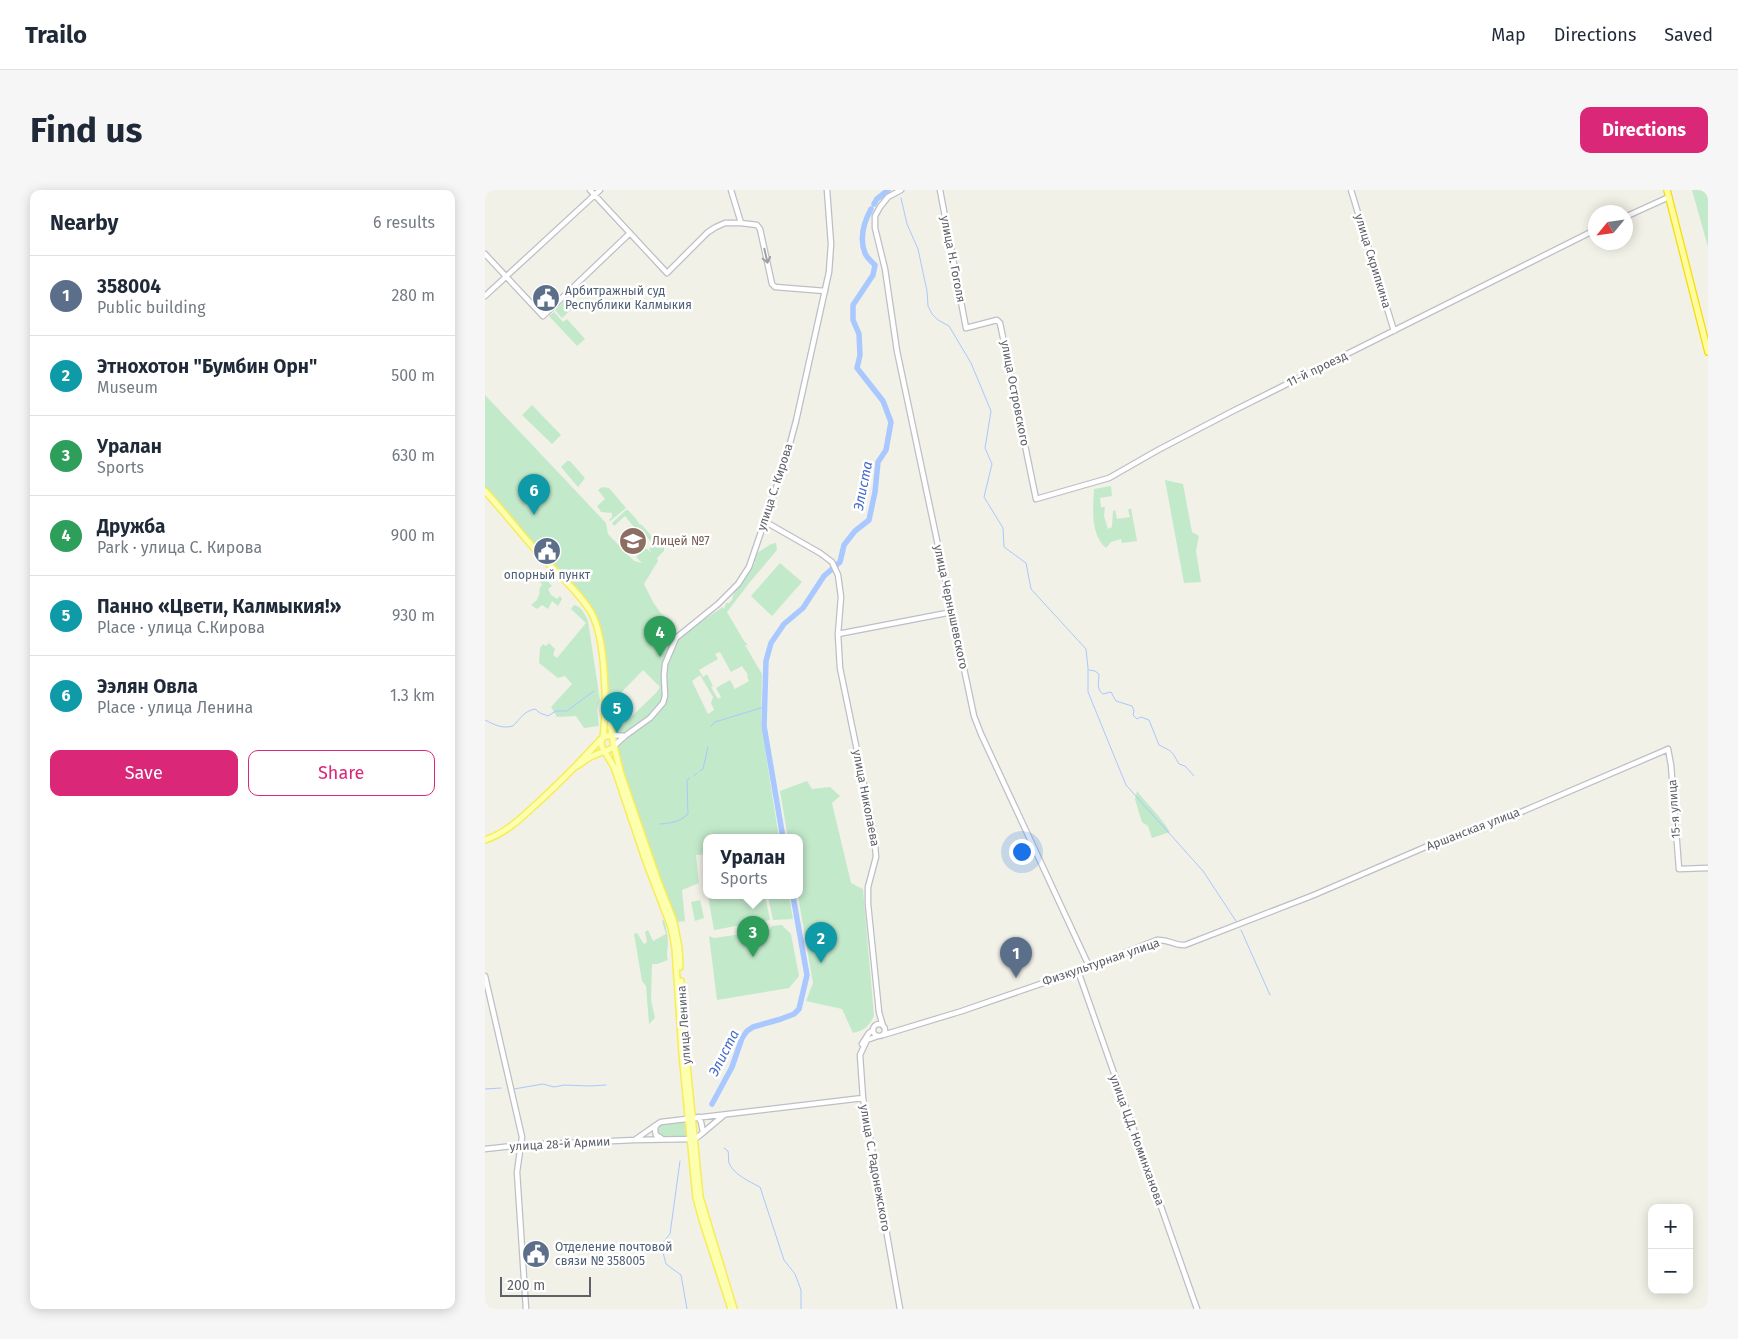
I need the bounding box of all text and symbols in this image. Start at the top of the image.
text: Trailo [25,21,87,49]
text: Map [1491,24,1526,46]
text: Directions [1554,24,1636,46]
text: Saved [1664,24,1713,46]
button: Directions [1580,107,1708,153]
text: Find us [30,109,142,151]
north arrow [1588,205,1633,250]
text: Nearby [50,210,118,236]
street label: улица Скрипкина [1352,212,1394,310]
text: 6 results [373,213,435,232]
street label: улица Н. Гоголя [938,214,968,304]
one-way arrow [762,248,771,264]
text: 358004 [97,275,161,298]
public building icon: Арбитражный суд Республики Калмыкия [531,283,561,313]
place label: Арбитражный суд Республики Калмыкия [565,284,692,312]
text: 1 [62,286,70,305]
text: 280 m [391,286,435,305]
text: Public building [97,298,205,317]
street label: улица Островского [998,339,1032,447]
street label: 11-й проезд [1285,348,1350,390]
text: Этнохотон "Бумбин Орн" [97,355,317,378]
text: 2 [62,366,70,385]
text: 500 m [391,366,435,385]
text: Museum [97,378,158,397]
text: Уралан [97,435,162,458]
street label: улица С. Кирова [754,442,796,532]
text: 3 [62,446,70,465]
text: 630 m [392,446,435,465]
text: Sports [97,458,144,477]
water label: Элиста [850,460,876,513]
pin: 6 [518,474,550,515]
text: Дружба [97,515,165,538]
text: 4 [61,526,71,545]
text: 900 m [391,526,435,545]
school or university icon: Лицей №7 [618,526,648,556]
place label: Лицей №7 [652,534,710,548]
public building icon: опорный пункт [532,536,562,566]
text: Park · улица С. Кирова [97,538,262,557]
street label: улица Чернышевского [931,543,971,671]
place label: опорный пункт [504,568,591,582]
text: Панно «Цвети, Калмыкия!» [97,595,341,618]
text: 5 [62,606,70,625]
text: 930 m [392,606,435,625]
pin: 4 [644,616,676,657]
text: Place · улица С.Кирова [97,618,265,637]
text: Ээлян Овла [97,675,198,698]
text: 6 [61,686,71,705]
text: 1.3 km [390,686,435,705]
pin: 5 [601,692,633,733]
text: Place · улица Ленина [97,698,253,717]
street label: улица Николаева [850,748,882,848]
button: Save [50,750,238,796]
button: Share [248,750,435,796]
street label: 15-я улица [1665,779,1683,839]
street label: Аршанская улица [1424,805,1522,853]
popup [703,834,803,899]
your location [1009,839,1035,865]
text: Уралан [721,846,785,869]
text: Sports [721,869,768,888]
pin: 3 [737,916,769,957]
pin: 2 [805,922,837,963]
street label: Физкультурная улица [1041,935,1161,989]
pin: 1 [1000,937,1032,978]
street label: улица Ленина [674,985,694,1065]
water label: Элиста [705,1027,743,1080]
street label: улица Ц.Д. Номинханова [1107,1073,1167,1207]
street label: улица С. Радонежского [857,1103,893,1233]
street label: улица 28-й Армии [509,1134,611,1154]
map controls [1648,1204,1693,1294]
button: + [1648,1204,1693,1249]
public building icon: Отделение почтовой связи № 358005 [521,1239,551,1269]
place label: Отделение почтовой связи № 358005 [555,1240,672,1268]
button: − [1648,1249,1693,1294]
scale bar [500,1274,591,1297]
text: 200 m [507,1277,545,1294]

